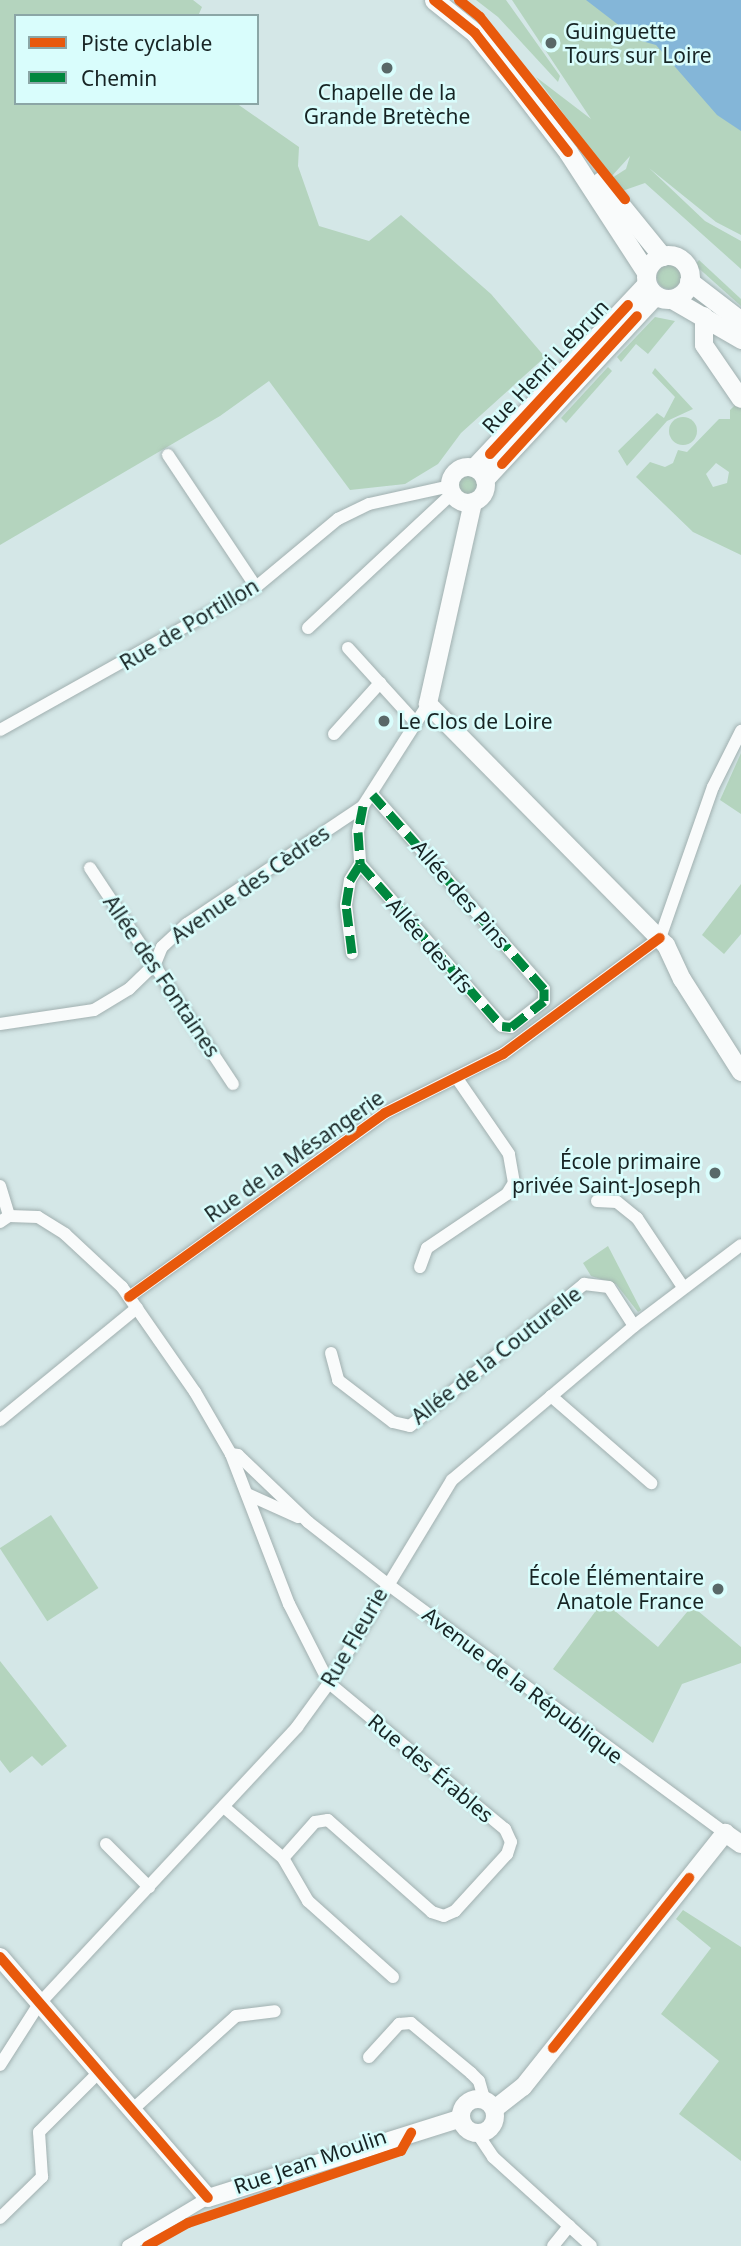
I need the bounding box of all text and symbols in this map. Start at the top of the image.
legend [14,14,259,105]
place label: Guinguette Tours sur Loire [565,18,711,68]
text: Piste cyclable [81,29,212,57]
marker: Guinguette Tours sur Loire [543,35,559,51]
marker: Chapelle de la Grande Bretèche [379,60,395,76]
text: Chemin [81,64,157,92]
place label: Chapelle de la Grande Bretèche [304,79,470,129]
street label: Rue Henri Lebrun [477,294,613,438]
street label: Rue de Portillon [115,573,263,675]
place label: Le Clos de Loire [398,708,553,734]
marker: Le Clos de Loire [376,713,392,729]
street label: Avenue des Cèdres [166,820,334,948]
street label: Allée des Pins [407,835,515,953]
street label: Allée des Fontaines [98,890,226,1062]
street label: Allée des Ifs [382,892,478,998]
street label: Rue de la Mésangerie [200,1085,388,1227]
place label: École primaire privée Saint-Joseph [512,1148,701,1198]
marker: École primaire privée Saint-Joseph [707,1165,723,1181]
street label: Allée de la Couturelle [406,1281,586,1429]
place label: École Élémentaire Anatole France [529,1564,704,1614]
marker: École Élémentaire Anatole France [710,1581,726,1597]
street label: Rue Fleurie [315,1583,393,1691]
street label: Avenue de la République [418,1601,628,1769]
street label: Rue des Érables [363,1708,499,1828]
street label: Rue Jean Moulin [230,2123,390,2199]

